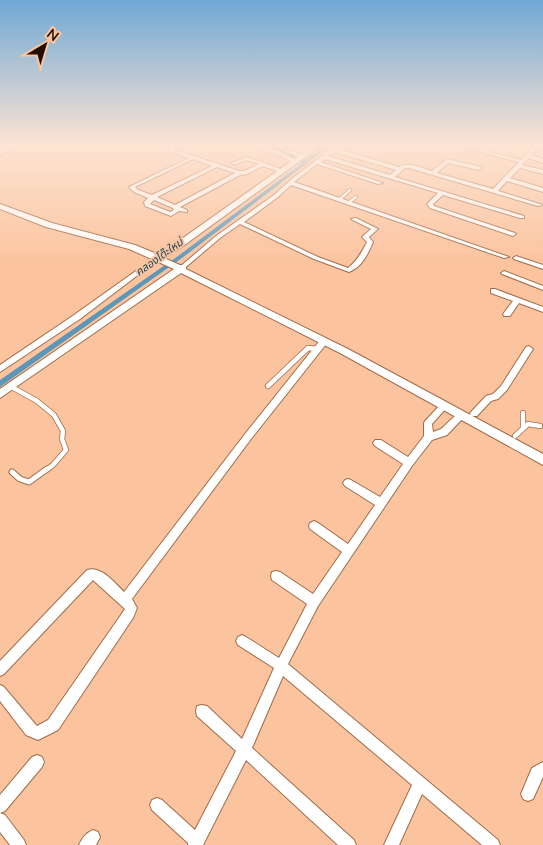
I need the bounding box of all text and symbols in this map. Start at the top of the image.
north arrow [20,20,70,70]
text: N [43,24,63,45]
water label: คลองโต๊ะใหม่ [132,234,187,279]

